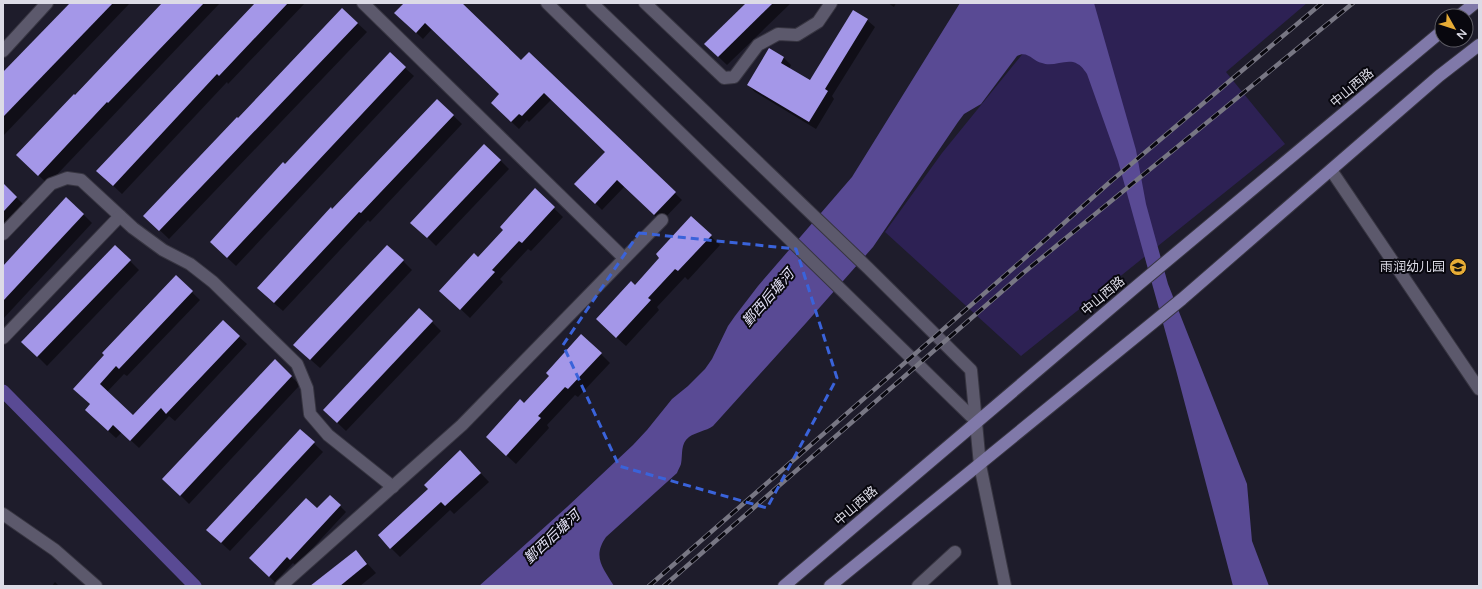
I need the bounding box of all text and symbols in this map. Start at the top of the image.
north arrow [1434,8,1474,48]
text: N [1454,26,1469,42]
street label: 中山西路 [1327,65,1377,111]
school or university icon: 雨润幼儿园 [1448,257,1468,277]
place label: 雨润幼儿园 [1380,259,1445,275]
water label: 鄞西后塘河 [739,264,799,330]
street label: 中山西路 [1078,273,1128,319]
street label: 中山西路 [831,483,881,529]
water label: 鄞西后塘河 [521,505,586,567]

